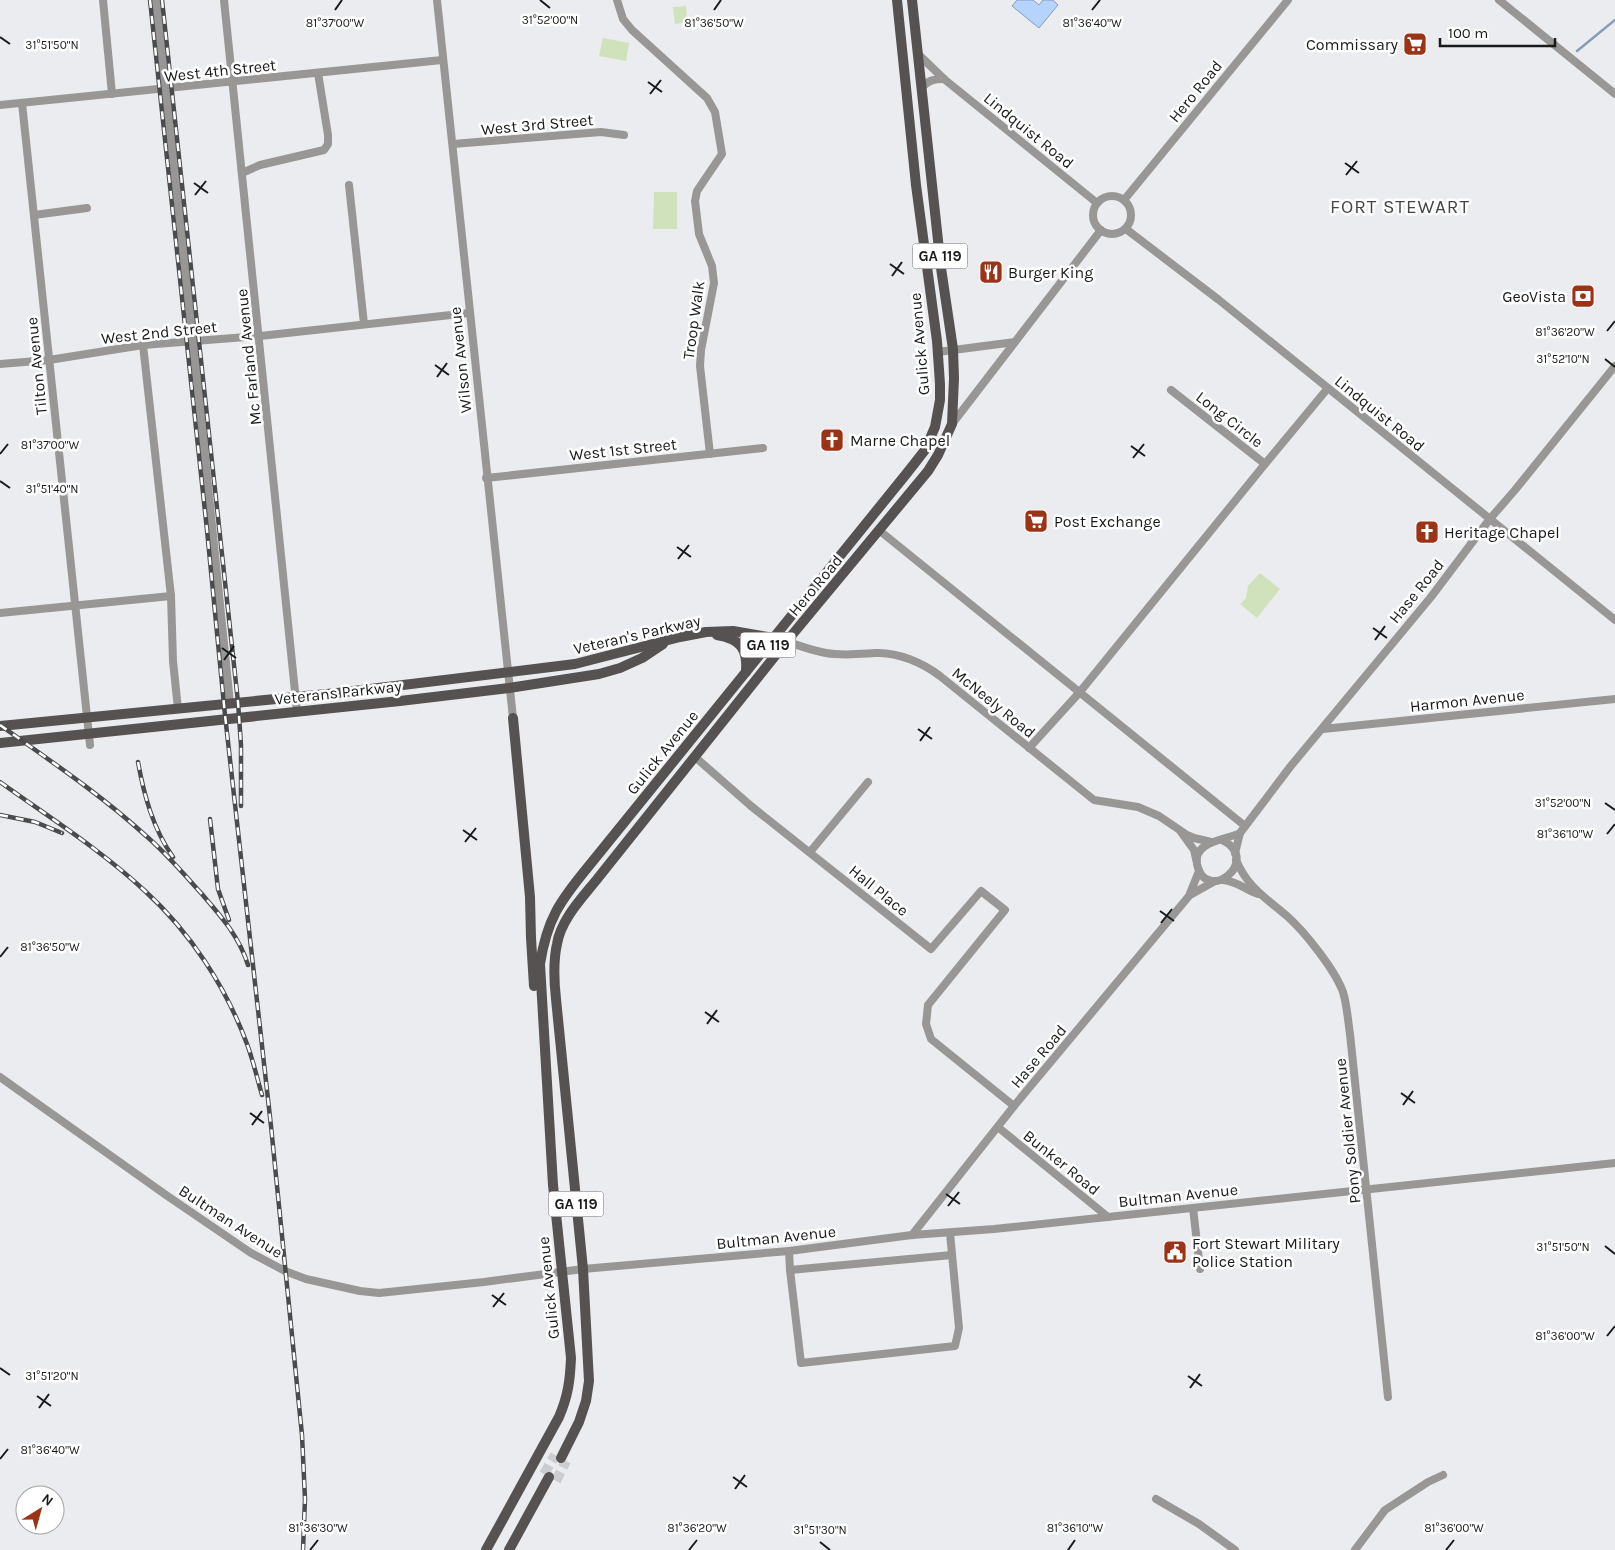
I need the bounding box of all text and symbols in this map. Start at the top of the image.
text: 31°52'00"N [522,13,578,27]
scale bar [1440,15,1555,47]
text: 81°37'00"W [306,16,364,30]
text: 81°36'50"W [684,16,744,30]
text: 81°36'40"W [1062,16,1122,30]
text: 100 m [1448,24,1488,42]
supermarket icon: Commissary [1402,31,1428,57]
place label: Commissary [1306,35,1399,54]
text: 31°51'50"N [25,38,79,52]
street label: West 4th Street [163,55,277,86]
street label: Hero Road [1165,57,1226,126]
street label: Lindquist Road [980,88,1078,172]
street label: West 3rd Street [480,110,594,139]
district label: FORT STEWART [1330,196,1470,218]
road number: GA 119 [912,244,968,268]
restaurant icon: Burger King [978,259,1004,285]
place label: Burger King [1008,263,1093,282]
street label: Troop Walk [679,279,708,361]
bank icon: GeoVista [1570,283,1596,309]
place label: GeoVista [1502,287,1566,306]
street label: Mc Farland Avenue [232,288,265,426]
street label: Gulick Avenue [906,292,933,396]
street label: Wilson Avenue [445,306,476,414]
street label: Tilton Avenue [22,316,51,416]
street label: West 2nd Street [100,317,218,348]
text: 81°36'20"W [1535,325,1595,339]
text: 31°52'10"N [1536,352,1590,366]
street label: Lindquist Road [1331,371,1429,455]
street label: Long Circle [1192,387,1267,452]
church icon: Marne Chapel [819,427,845,453]
place label: Marne Chapel [850,431,950,450]
street label: West 1st Street [569,434,678,465]
text: 81°37'00"W [21,438,79,452]
text: 31°51'40"N [25,482,79,496]
supermarket icon: Post Exchange [1023,508,1049,534]
place label: Post Exchange [1054,512,1161,531]
church icon: Heritage Chapel [1414,519,1440,545]
place label: Heritage Chapel [1444,523,1560,542]
street label: Hero Road [784,551,846,620]
street label: Hase Road [1385,556,1448,627]
street label: Veteran's Parkway [572,610,703,658]
road number: GA 119 [740,632,796,658]
street label: McNeely Road [948,663,1039,742]
street label: Veterans Parkway [274,676,403,709]
street label: Harmon Avenue [1409,685,1525,716]
street label: Gulick Avenue [623,706,702,798]
text: 31°52'00"N [1535,796,1591,810]
text: 81°36'10"W [1537,827,1594,841]
street label: Hall Place [845,861,912,920]
text: 81°36'50"W [20,940,80,954]
street label: Hase Road [1006,1021,1070,1092]
street label: Pony Soldier Avenue [1330,1057,1365,1205]
street label: Bunker Road [1020,1126,1104,1199]
street label: Bultman Avenue [1117,1180,1239,1211]
street label: Bultman Avenue [175,1181,286,1262]
road number: GA 119 [548,1192,604,1216]
street label: Bultman Avenue [715,1222,837,1253]
place label: Fort Stewart Military Police Station [1192,1234,1340,1271]
street label: Gulick Avenue [534,1236,563,1340]
public building icon: Fort Stewart Military Police Station [1162,1239,1188,1265]
text: 31°51'50"N [1536,1240,1590,1254]
text: 81°36'00"W [1535,1329,1595,1343]
text: 31°51'20"N [25,1369,79,1383]
text: 81°36'40"W [20,1443,80,1457]
north arrow [15,1485,65,1535]
text: N [38,1490,57,1510]
text: 81°36'30"W [288,1521,348,1535]
text: 81°36'20"W [667,1521,727,1535]
text: 81°36'10"W [1047,1521,1104,1535]
text: 81°36'00"W [1424,1521,1484,1535]
text: 31°51'30"N [793,1523,847,1537]

